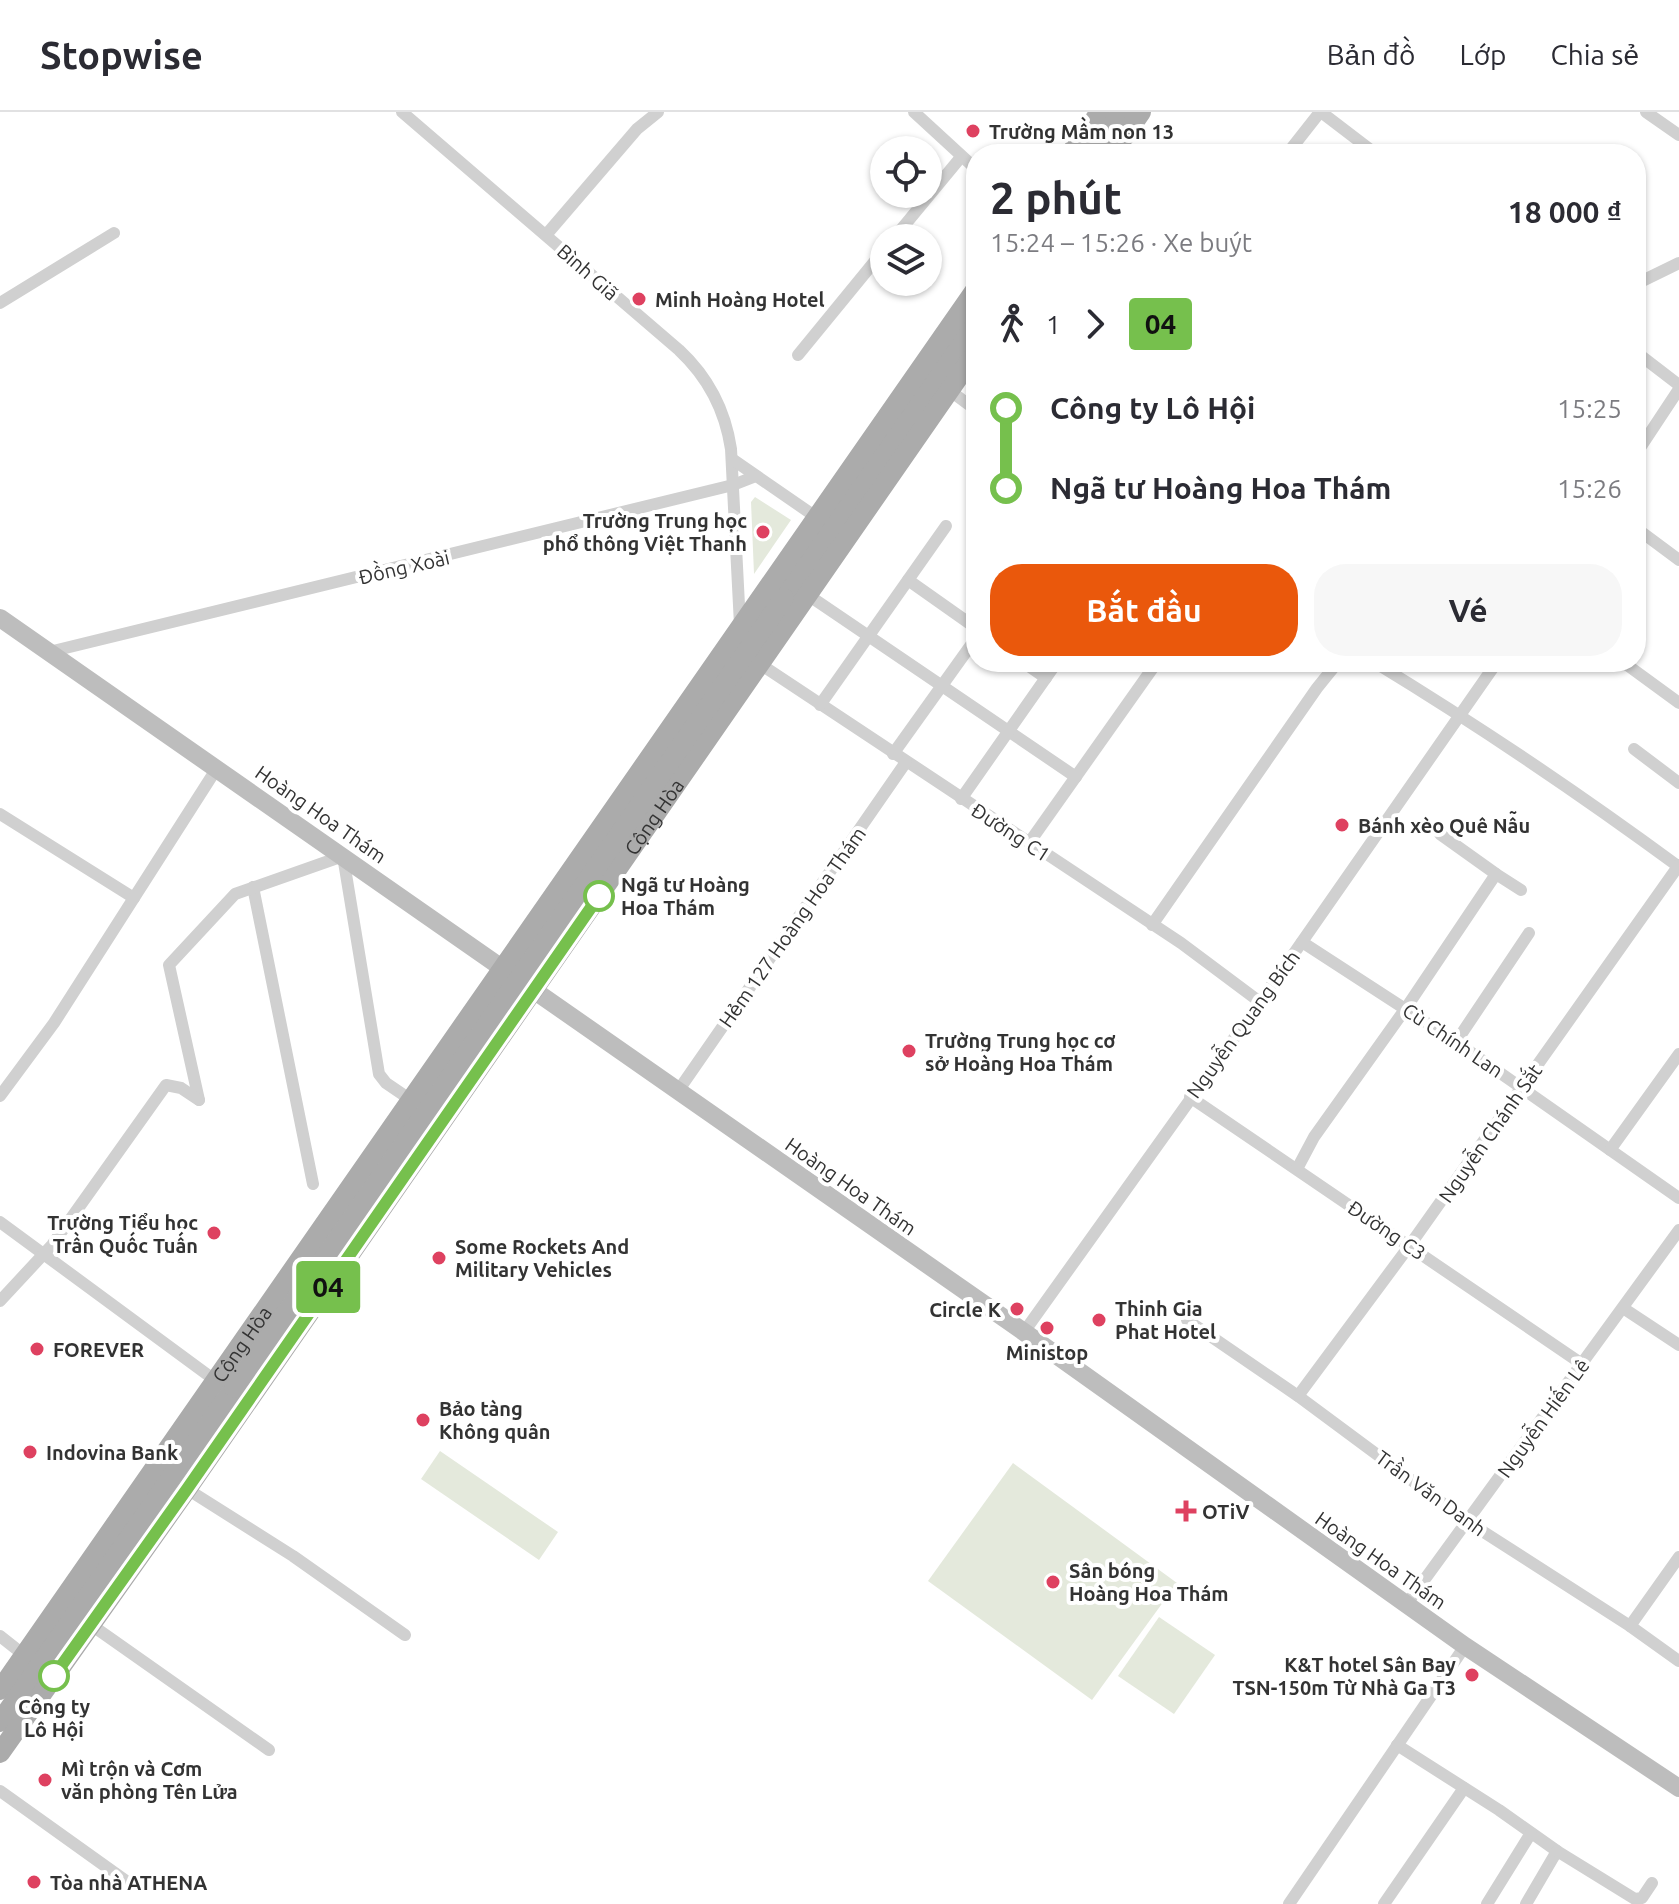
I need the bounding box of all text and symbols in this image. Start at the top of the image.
text: Stopwise [40,34,203,76]
text: Bản đồ [1327,39,1415,70]
text: Lớp [1459,39,1507,70]
text: Chia sẻ [1551,39,1639,70]
place label: Trường Mầm non 13 [989,116,1174,143]
marker: Trường Mầm non 13 [964,122,982,140]
map controls [870,136,942,296]
button: locate [870,136,942,208]
text: 2 phút [990,173,1122,222]
text: 18 000 ₫ [1508,195,1622,229]
button: layers [870,224,942,296]
text: 15:24 – 15:26 · Xe buýt [990,228,1252,257]
street label: Bình Giã [553,239,623,305]
place label: Minh Hoàng Hotel [655,288,825,311]
marker: Minh Hoàng Hotel [630,290,648,308]
icon: walk [990,302,1034,346]
icon: forward [1073,302,1117,346]
text: 04 [1145,308,1176,339]
text: 1 [1046,310,1061,339]
text: Công ty Lô Hội [1050,391,1255,425]
text: 15:25 [1557,394,1622,423]
text: Ngã tư Hoàng Hoa Thám [1050,471,1391,505]
text: 15:26 [1557,474,1622,503]
place label: Trường Trung học phổ thông Việt Thanh [543,509,747,555]
marker: Trường Trung học phổ thông Việt Thanh [754,523,772,541]
street label: Đồng Xoài [356,543,452,589]
button: Bắt đầu [990,564,1298,656]
button: Vé [1314,564,1622,656]
street label: Hoàng Hoa Thám [251,760,391,868]
street label: Cộng Hòa [619,774,688,859]
street label: Đường C1 [967,798,1055,866]
place label: Bánh xèo Quê Nẫu [1358,810,1530,837]
marker: Bánh xèo Quê Nẫu [1333,816,1351,834]
street label: Hẻm 127 Hoàng Hoa Thám [714,822,870,1032]
place label: Ngã tư Hoàng Hoa Thám [621,873,750,919]
marker: Ngã tư Hoàng Hoa Thám [584,881,614,911]
street label: Nguyễn Quang Bích [1180,945,1304,1102]
street label: Cù Chính Lan [1399,998,1507,1082]
place label: Trường Trung học cơ sở Hoàng Hoa Thám [925,1029,1115,1075]
marker: Trường Trung học cơ sở Hoàng Hoa Thám [900,1042,918,1060]
street label: Nguyễn Chánh Sắt [1431,1058,1546,1207]
street label: Hoàng Hoa Thám [781,1132,921,1240]
street label: Đường C3 [1344,1196,1430,1264]
place label: Trường Tiểu học Trần Quốc Tuấn [47,1211,198,1257]
marker: Trường Tiểu học Trần Quốc Tuấn [205,1224,223,1242]
place label: Some Rockets And Military Vehicles [455,1235,629,1281]
marker: Some Rockets And Military Vehicles [430,1249,448,1267]
line badge: 04 [292,1261,364,1313]
text: 04 [312,1271,344,1302]
place label: Thinh Gia Phat Hotel [1115,1297,1216,1343]
place label: Circle K [929,1298,1002,1321]
marker: Circle K [1008,1300,1026,1318]
street label: Cộng Hòa [207,1301,276,1386]
marker: Thinh Gia Phat Hotel [1090,1311,1108,1329]
marker: Ministop [1038,1319,1056,1337]
place label: FOREVER [53,1338,144,1361]
marker: FOREVER [28,1340,46,1358]
place label: Ministop [1006,1341,1088,1364]
street label: Nguyễn Hiến Lê [1490,1353,1594,1482]
place label: Bảo tàng Không quân [439,1397,551,1443]
marker: Bảo tàng Không quân [414,1411,432,1429]
place label: Indovina Bank [46,1441,178,1464]
marker: Indovina Bank [21,1443,39,1461]
street label: Trần Văn Danh [1372,1443,1492,1541]
place label: OTiV [1202,1500,1249,1523]
marker: OTiV [1177,1502,1195,1520]
street label: Hoàng Hoa Thám [1311,1506,1451,1614]
place label: Sân bóng Hoàng Hoa Thám [1069,1559,1229,1605]
marker: Sân bóng Hoàng Hoa Thám [1044,1573,1062,1591]
place label: K&T hotel Sân Bay TSN-150m Từ Nhà Ga T3 [1233,1653,1456,1699]
marker: Công ty Lô Hội [39,1661,69,1691]
marker: K&T hotel Sân Bay TSN-150m Từ Nhà Ga T3 [1463,1666,1481,1684]
place label: Công ty Lô Hội [18,1695,91,1741]
place label: Mì trộn và Cơm văn phòng Tên Lửa [61,1757,238,1803]
marker: Mì trộn và Cơm văn phòng Tên Lửa [36,1771,54,1789]
place label: Tòa nhà ATHENA [50,1871,207,1894]
marker: Tòa nhà ATHENA [25,1873,43,1891]

